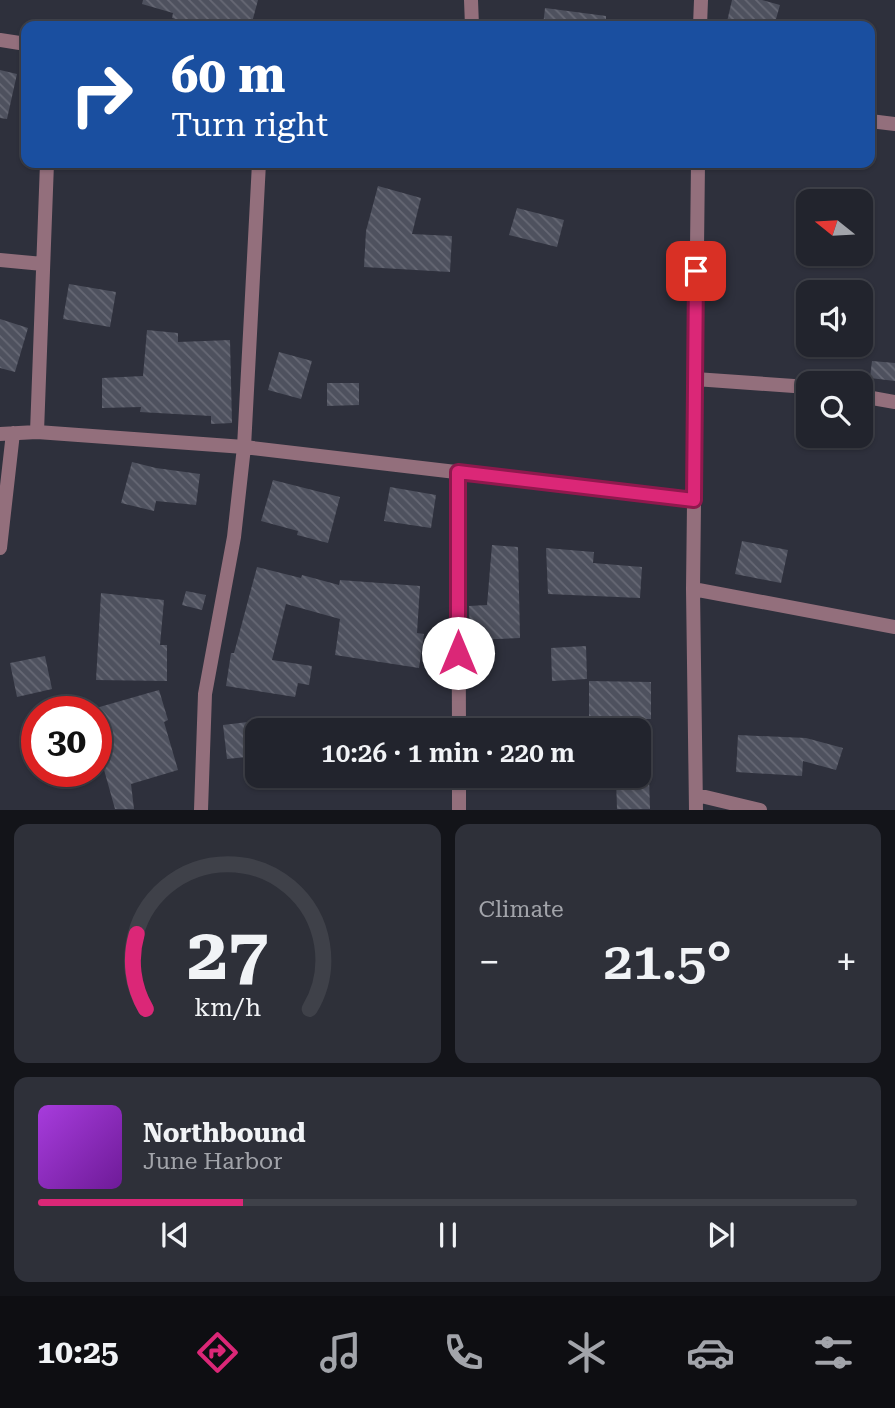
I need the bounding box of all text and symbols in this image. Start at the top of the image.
text: 60 m [171,47,286,104]
icon: right [56,49,147,140]
text: Turn right [171,106,328,144]
north arrow [796,189,873,266]
map controls [796,189,873,448]
pin [666,241,726,301]
icon: arrive [677,252,715,290]
button: sound [796,280,873,357]
button: search [796,371,873,448]
position arrow [421,616,495,690]
speed limit sign: 30 [21,696,112,787]
text: 10:26 · 1 min · 220 m [321,738,575,768]
text: Climate [479,896,564,923]
text: 27 [186,913,268,998]
text: 21.5° [604,931,732,992]
text: − [479,940,500,984]
text: + [836,940,857,984]
text: km/h [194,993,261,1022]
text: Northbound [143,1118,306,1148]
text: June Harbor [143,1148,283,1175]
icon: previous [156,1216,194,1254]
icon: pause [429,1216,467,1254]
icon: next [702,1216,740,1254]
icon: directions [193,1328,242,1377]
icon: music [316,1328,365,1377]
icon: phone [439,1328,488,1377]
icon: climate [562,1328,611,1377]
icon: car [686,1328,735,1377]
icon: filters [809,1328,858,1377]
text: 10:25 [37,1333,119,1371]

